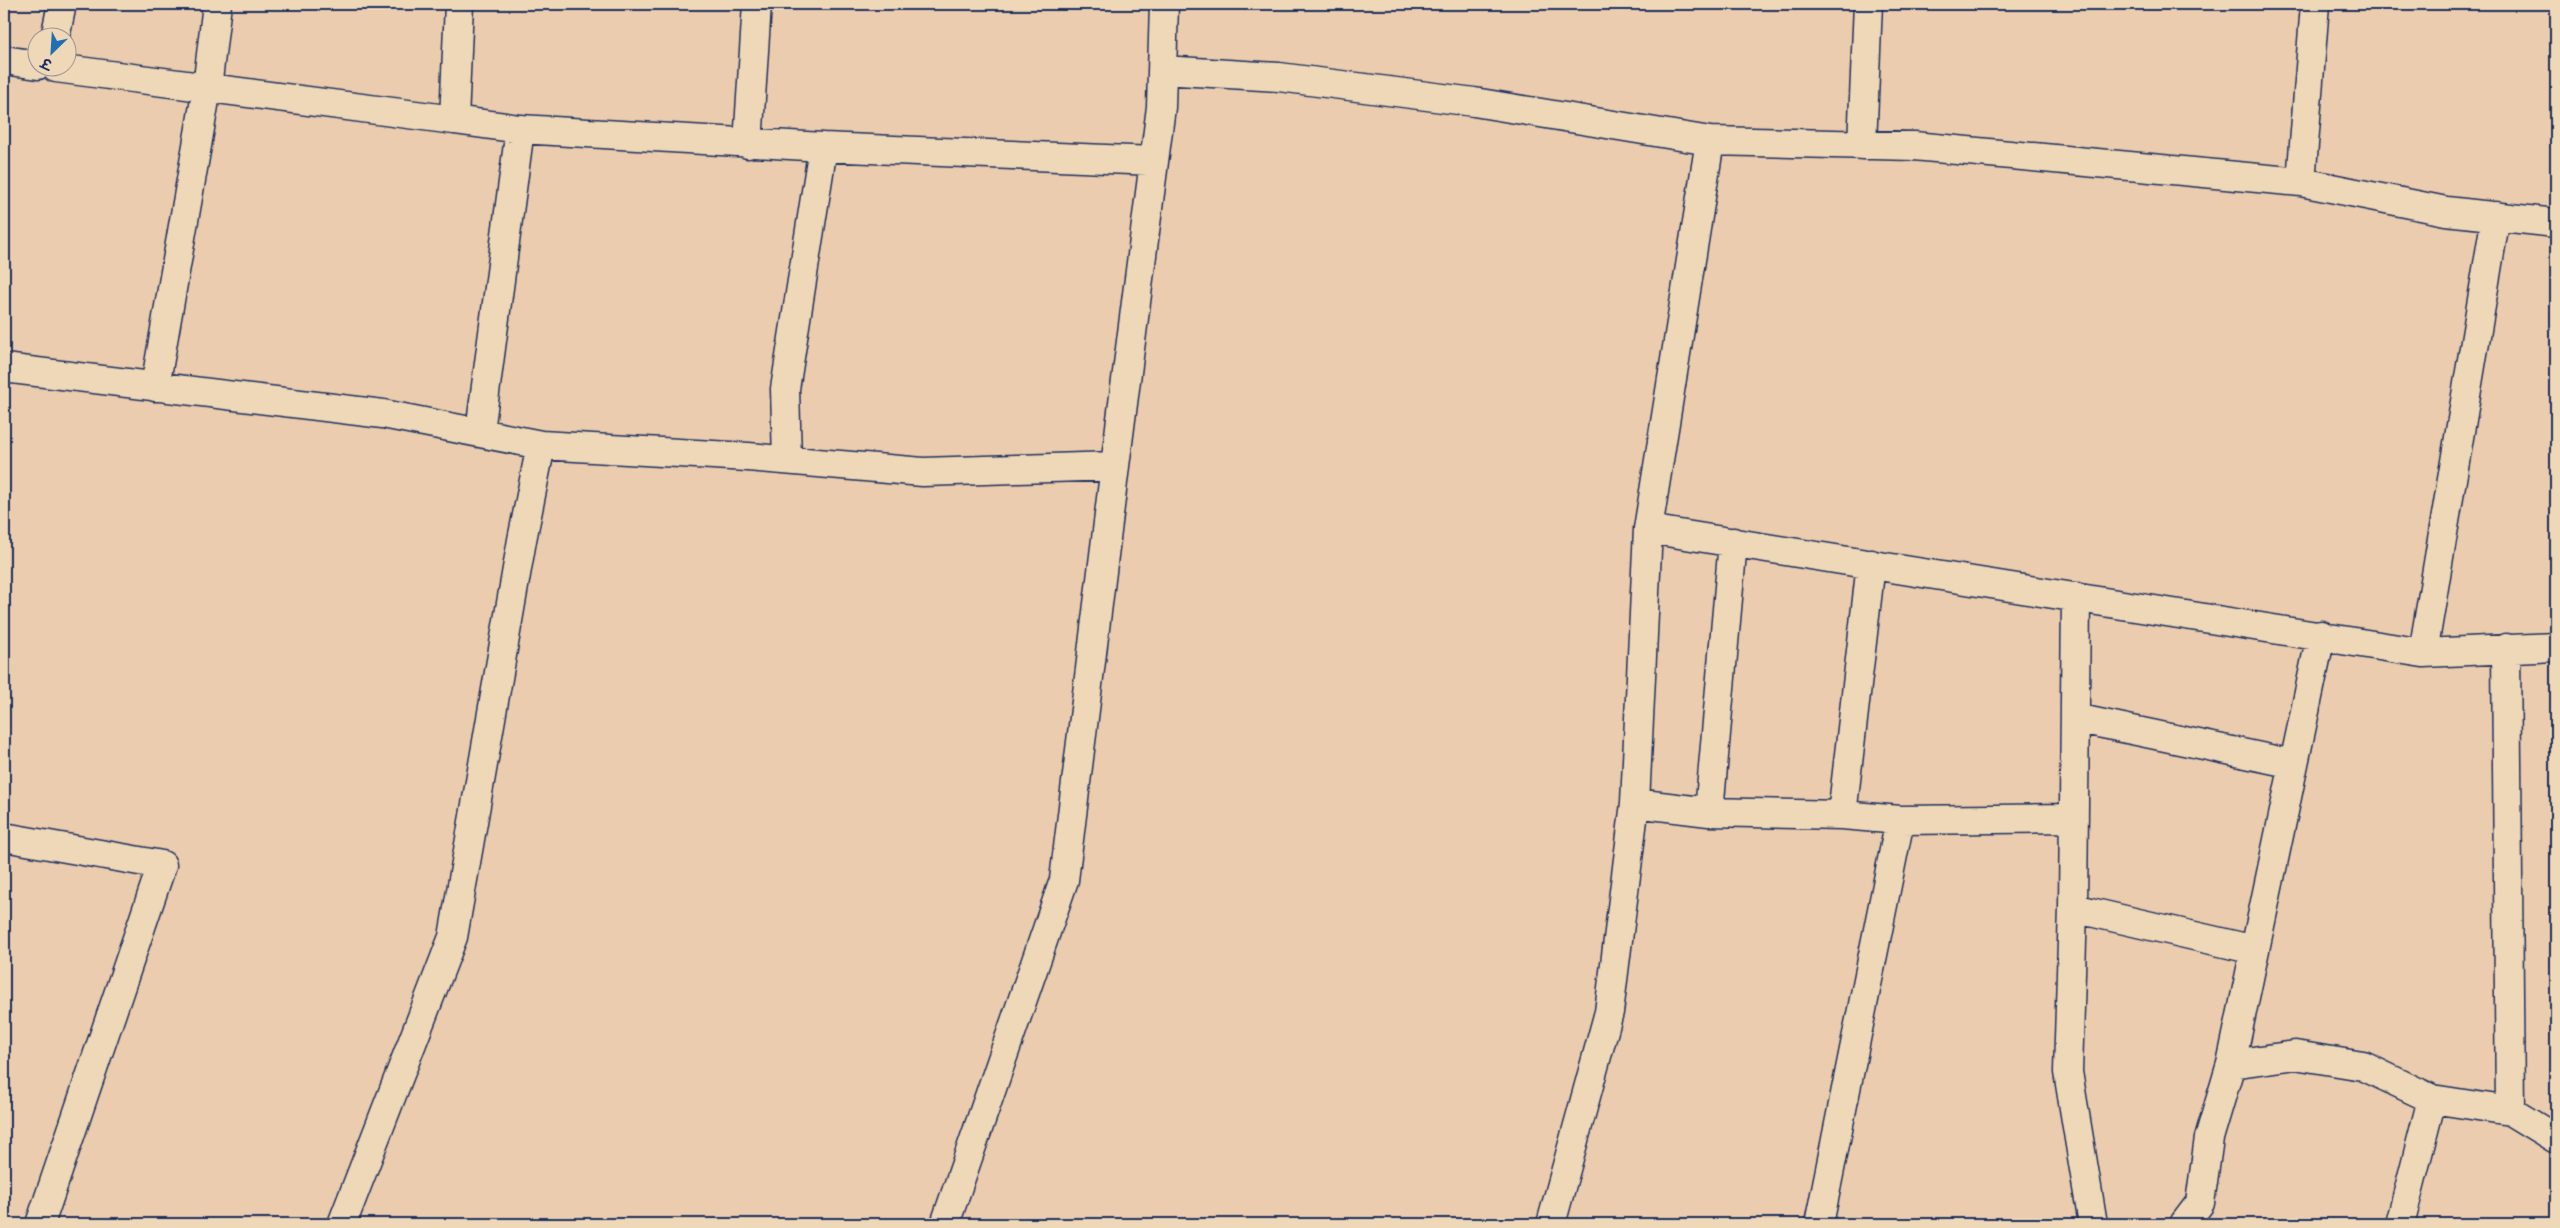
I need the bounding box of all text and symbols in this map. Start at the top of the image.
north arrow [28,28,78,78]
text: उ [37,51,57,75]

